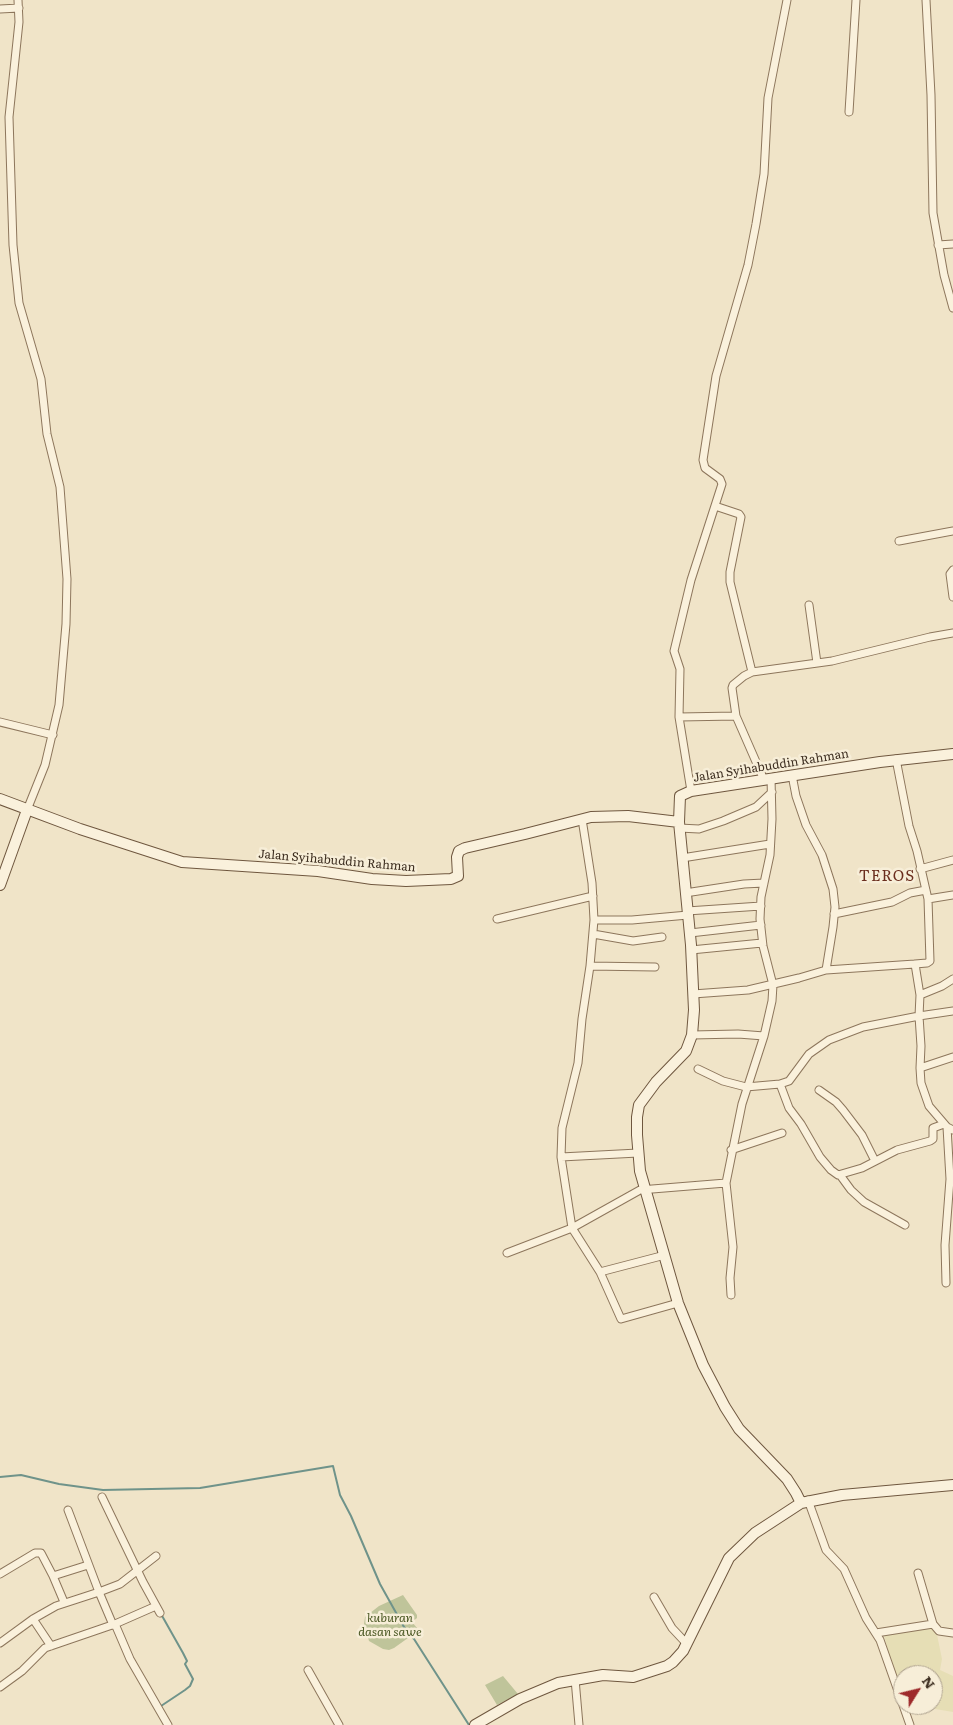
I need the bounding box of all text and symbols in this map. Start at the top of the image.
street label: Jalan Syihabuddin Rahman [692,747,850,785]
street label: Jalan Syihabuddin Rahman [258,847,416,875]
district label: TEROS [858,868,916,886]
park label: kuburan dasan sawe [358,1611,422,1639]
north arrow [893,1665,943,1715]
text: N [918,1671,941,1692]

